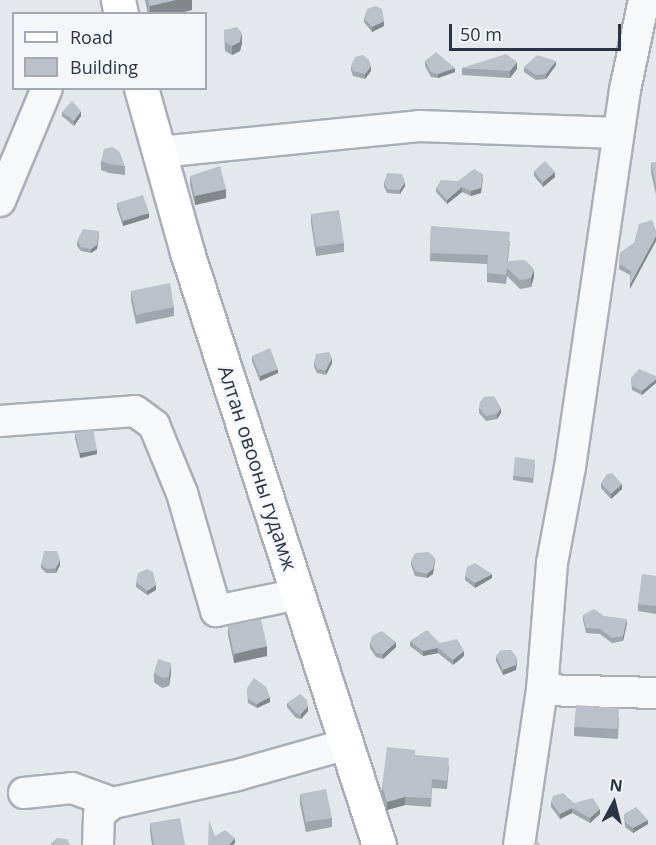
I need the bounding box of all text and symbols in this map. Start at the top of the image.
legend [12,12,207,90]
scale bar [452,12,624,50]
text: 50 m [460,22,502,46]
text: Road [70,25,113,49]
text: Building [70,55,138,79]
street label: Алтан овооны гудамж [214,363,302,573]
north arrow [584,773,644,833]
text: N [608,773,624,797]

